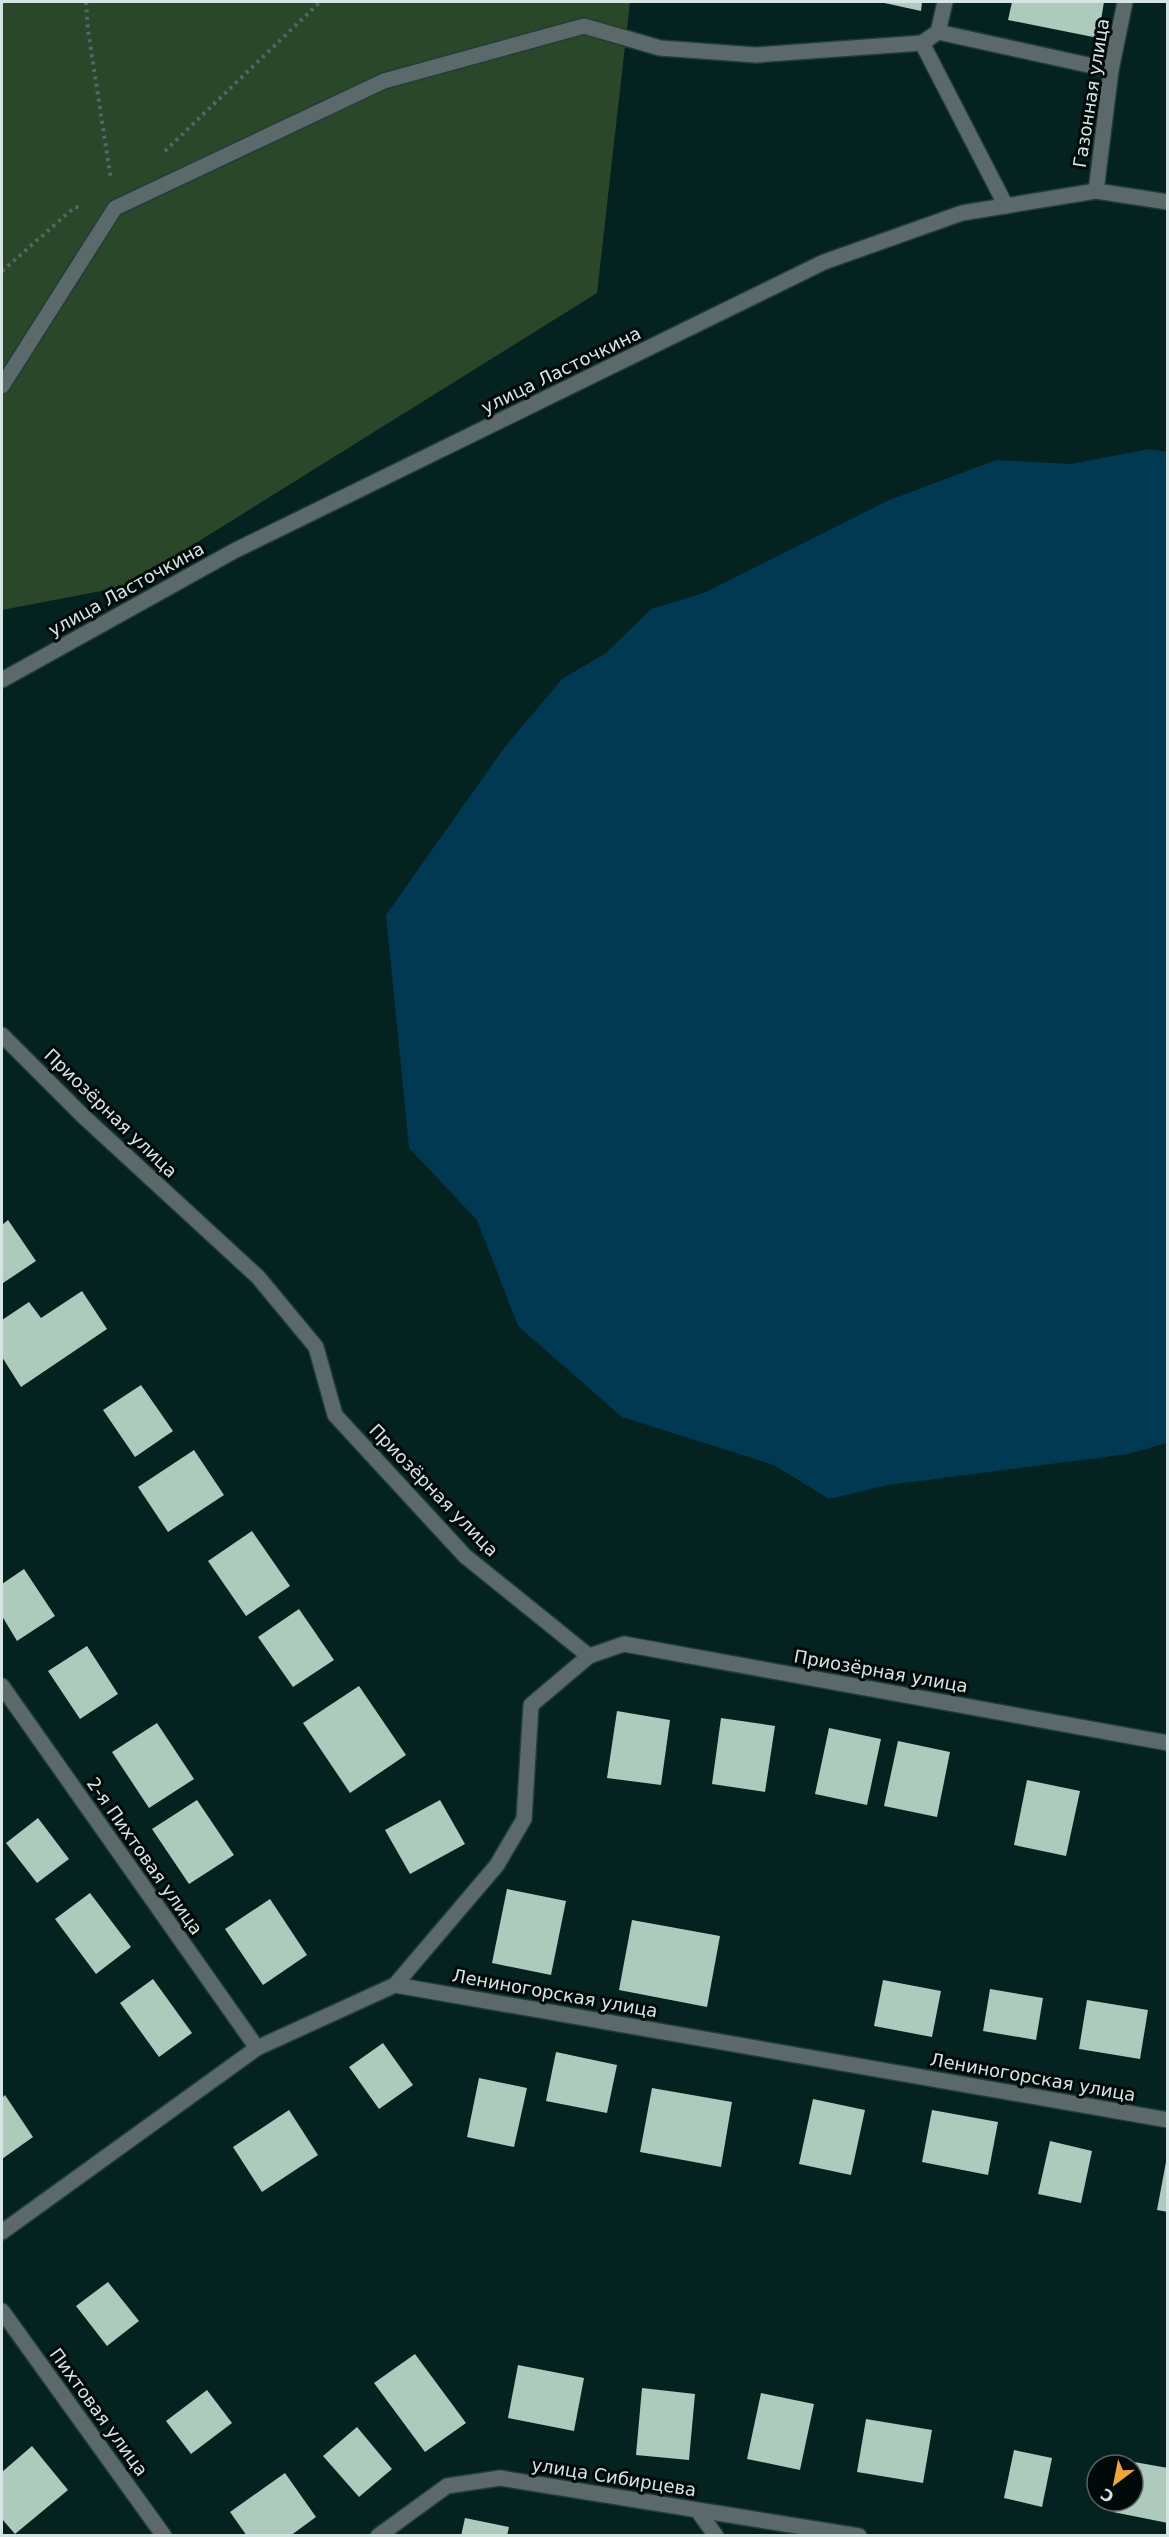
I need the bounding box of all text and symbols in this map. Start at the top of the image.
street label: Газонная улица [1069,17,1113,169]
street label: улица Ласточкина [478,322,644,418]
street label: улица Ласточкина [44,537,208,641]
street label: Приозёрная улица [40,1044,182,1182]
street label: Приозёрная улица [365,1419,503,1561]
street label: Приозёрная улица [792,1645,970,1697]
street label: 2-я Пихтовая улица [83,1773,207,1939]
street label: Лениногорская улица [451,1965,659,2021]
street label: Лениногорская улица [929,2049,1137,2105]
street label: Пихтовая улица [46,2344,152,2480]
north arrow [1085,2453,1145,2513]
street label: улица Сибирцева [530,2454,698,2500]
text: С [1097,2484,1117,2506]

